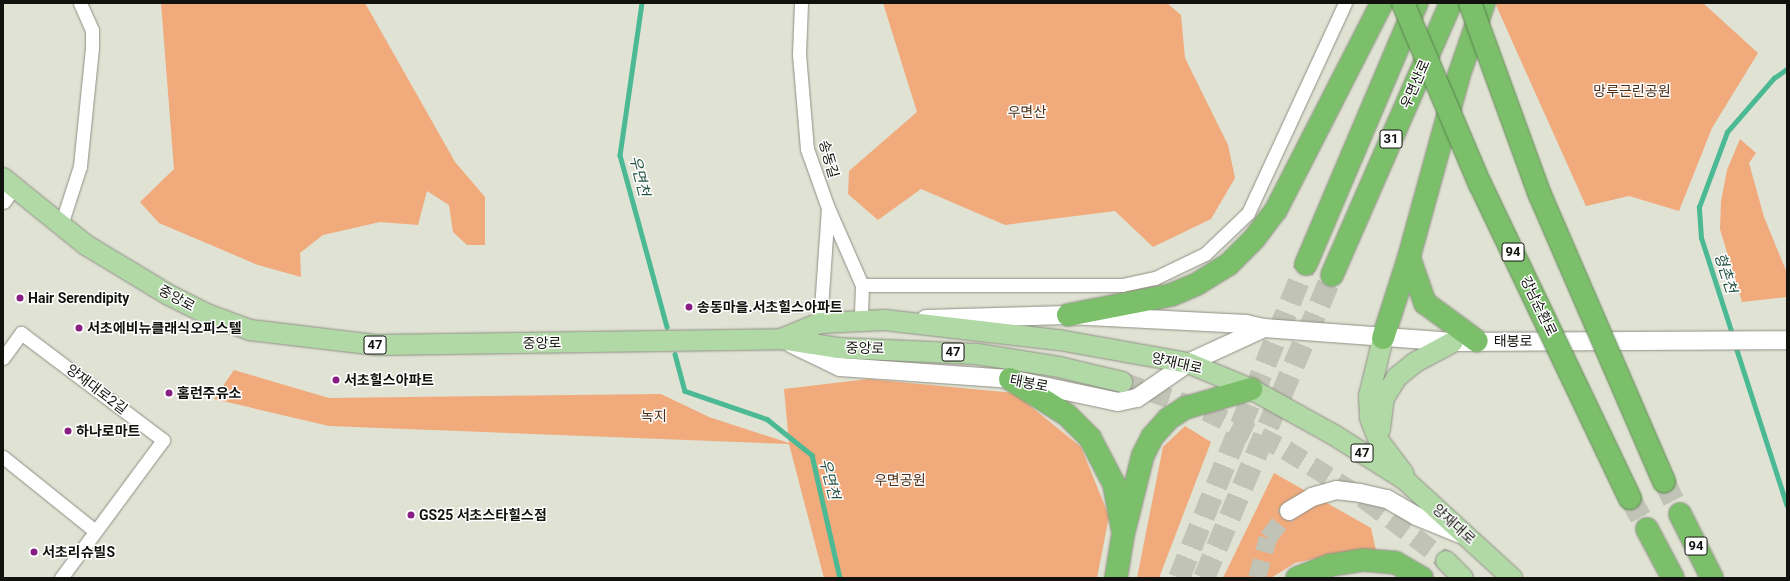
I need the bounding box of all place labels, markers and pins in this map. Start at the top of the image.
place label: Hair Serendipity [28,290,129,306]
marker: Hair Serendipity [15,293,25,303]
place label: 송동마을.서초힐스아파트 [697,299,843,315]
marker: 송동마을.서초힐스아파트 [684,302,694,312]
place label: 서초에비뉴클래식오피스텔 [87,320,242,336]
marker: 서초에비뉴클래식오피스텔 [74,323,84,333]
place label: 서초힐스아파트 [344,372,434,388]
marker: 서초힐스아파트 [331,375,341,385]
place label: 홈런주유소 [177,385,241,401]
marker: 홈런주유소 [164,388,174,398]
place label: 하나로마트 [76,423,140,439]
marker: 하나로마트 [63,426,73,436]
place label: GS25 서초스타힐스점 [419,507,547,523]
marker: GS25 서초스타힐스점 [406,510,416,520]
place label: 서초리슈빌S [42,544,115,560]
marker: 서초리슈빌S [29,547,39,557]

